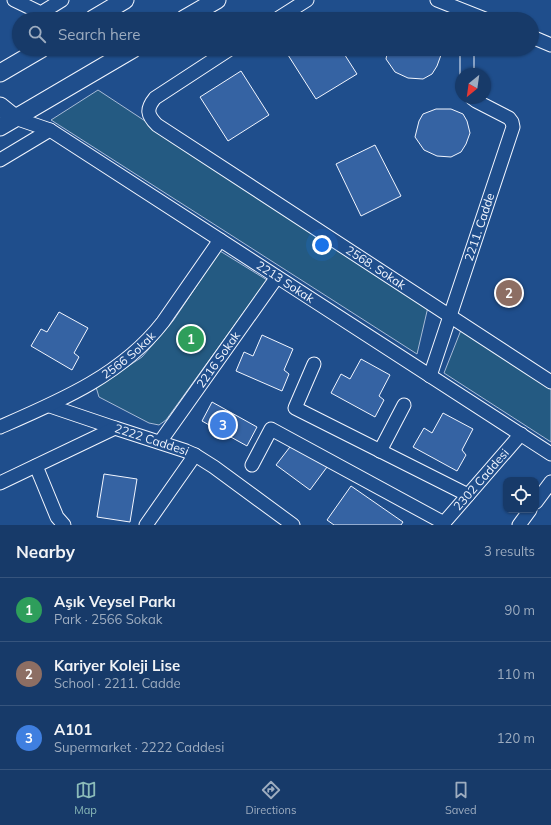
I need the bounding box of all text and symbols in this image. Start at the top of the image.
search box [12,12,539,56]
icon: search [26,23,48,45]
text: Search here [58,25,140,44]
north arrow [455,68,491,104]
street label: 2211. Cadde [461,191,497,263]
your location [312,235,332,255]
street label: 2568. Sokak [343,242,410,293]
street label: 2213 Sokak [254,257,318,306]
pin: 2 [496,278,522,308]
pin: 1 [178,324,204,354]
street label: 2216 Sokak [193,327,244,391]
street label: 2566 Sokak [99,328,159,382]
pin: 3 [210,410,236,440]
street label: 2222 Caddesi [113,420,192,458]
street label: 2302 Caddesi [450,445,512,513]
map controls [503,477,539,513]
button: locate [503,477,539,513]
text: Nearby [16,541,75,562]
text: 3 results [484,543,535,559]
text: Aşık Veysel Parkı [54,592,176,611]
text: 1 [25,602,33,618]
text: 90 m [505,602,535,618]
text: Park · 2566 Sokak [54,611,162,627]
text: Kariyer Koleji Lise [54,656,180,675]
text: 2 [25,666,33,682]
text: 110 m [497,666,535,682]
text: School · 2211. Cadde [54,675,181,691]
text: A101 [54,720,92,739]
text: 3 [25,730,33,746]
text: 120 m [497,730,535,746]
text: Supermarket · 2222 Caddesi [54,739,224,755]
tab: Map [74,779,97,817]
tab: Directions [246,779,296,817]
tab: Saved [445,779,477,817]

